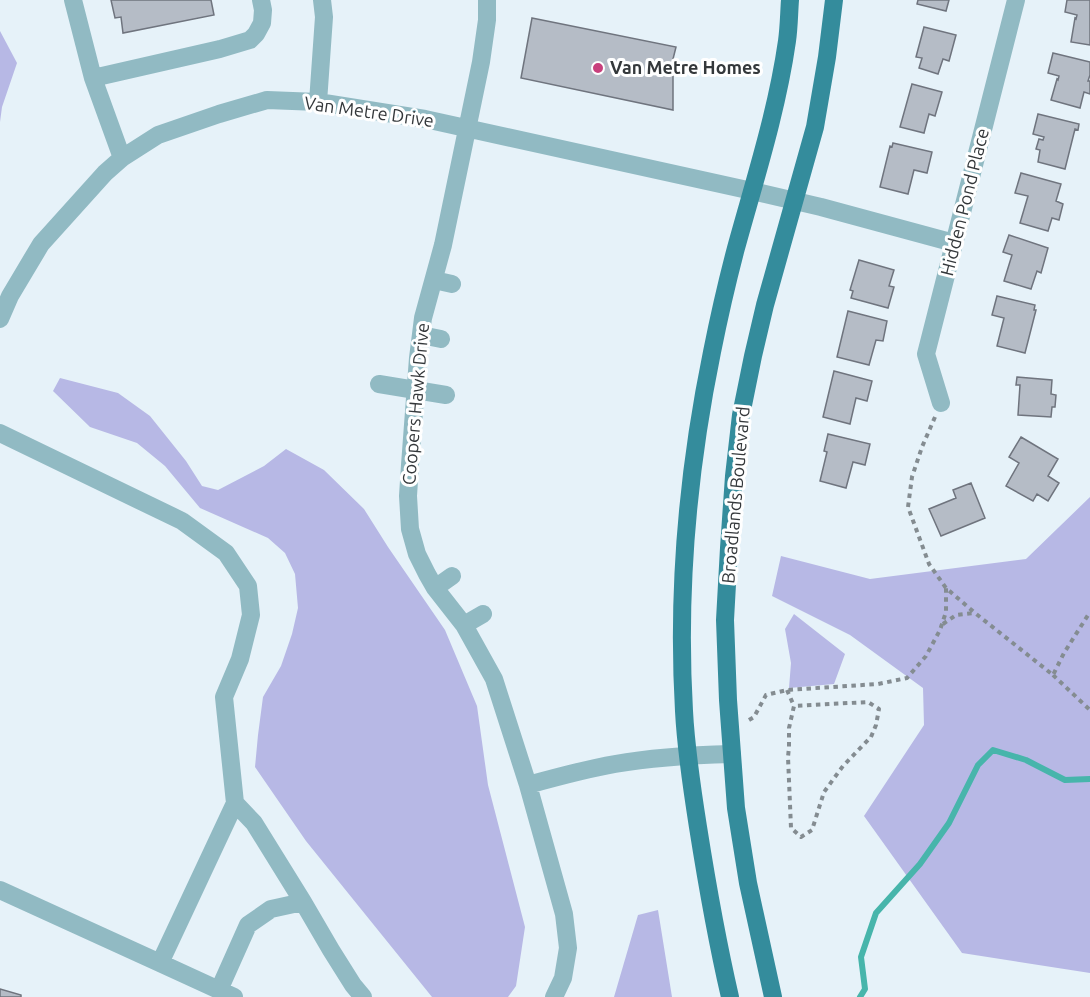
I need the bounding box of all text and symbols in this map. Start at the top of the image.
place label: Van Metre Homes [610,57,761,77]
marker: Van Metre Homes [591,61,605,75]
street label: Van Metre Drive [303,92,435,130]
street label: Hidden Pond Place [936,126,992,278]
street label: Coopers Hawk Drive [398,322,432,486]
street label: Broadlands Boulevard [717,406,753,584]

